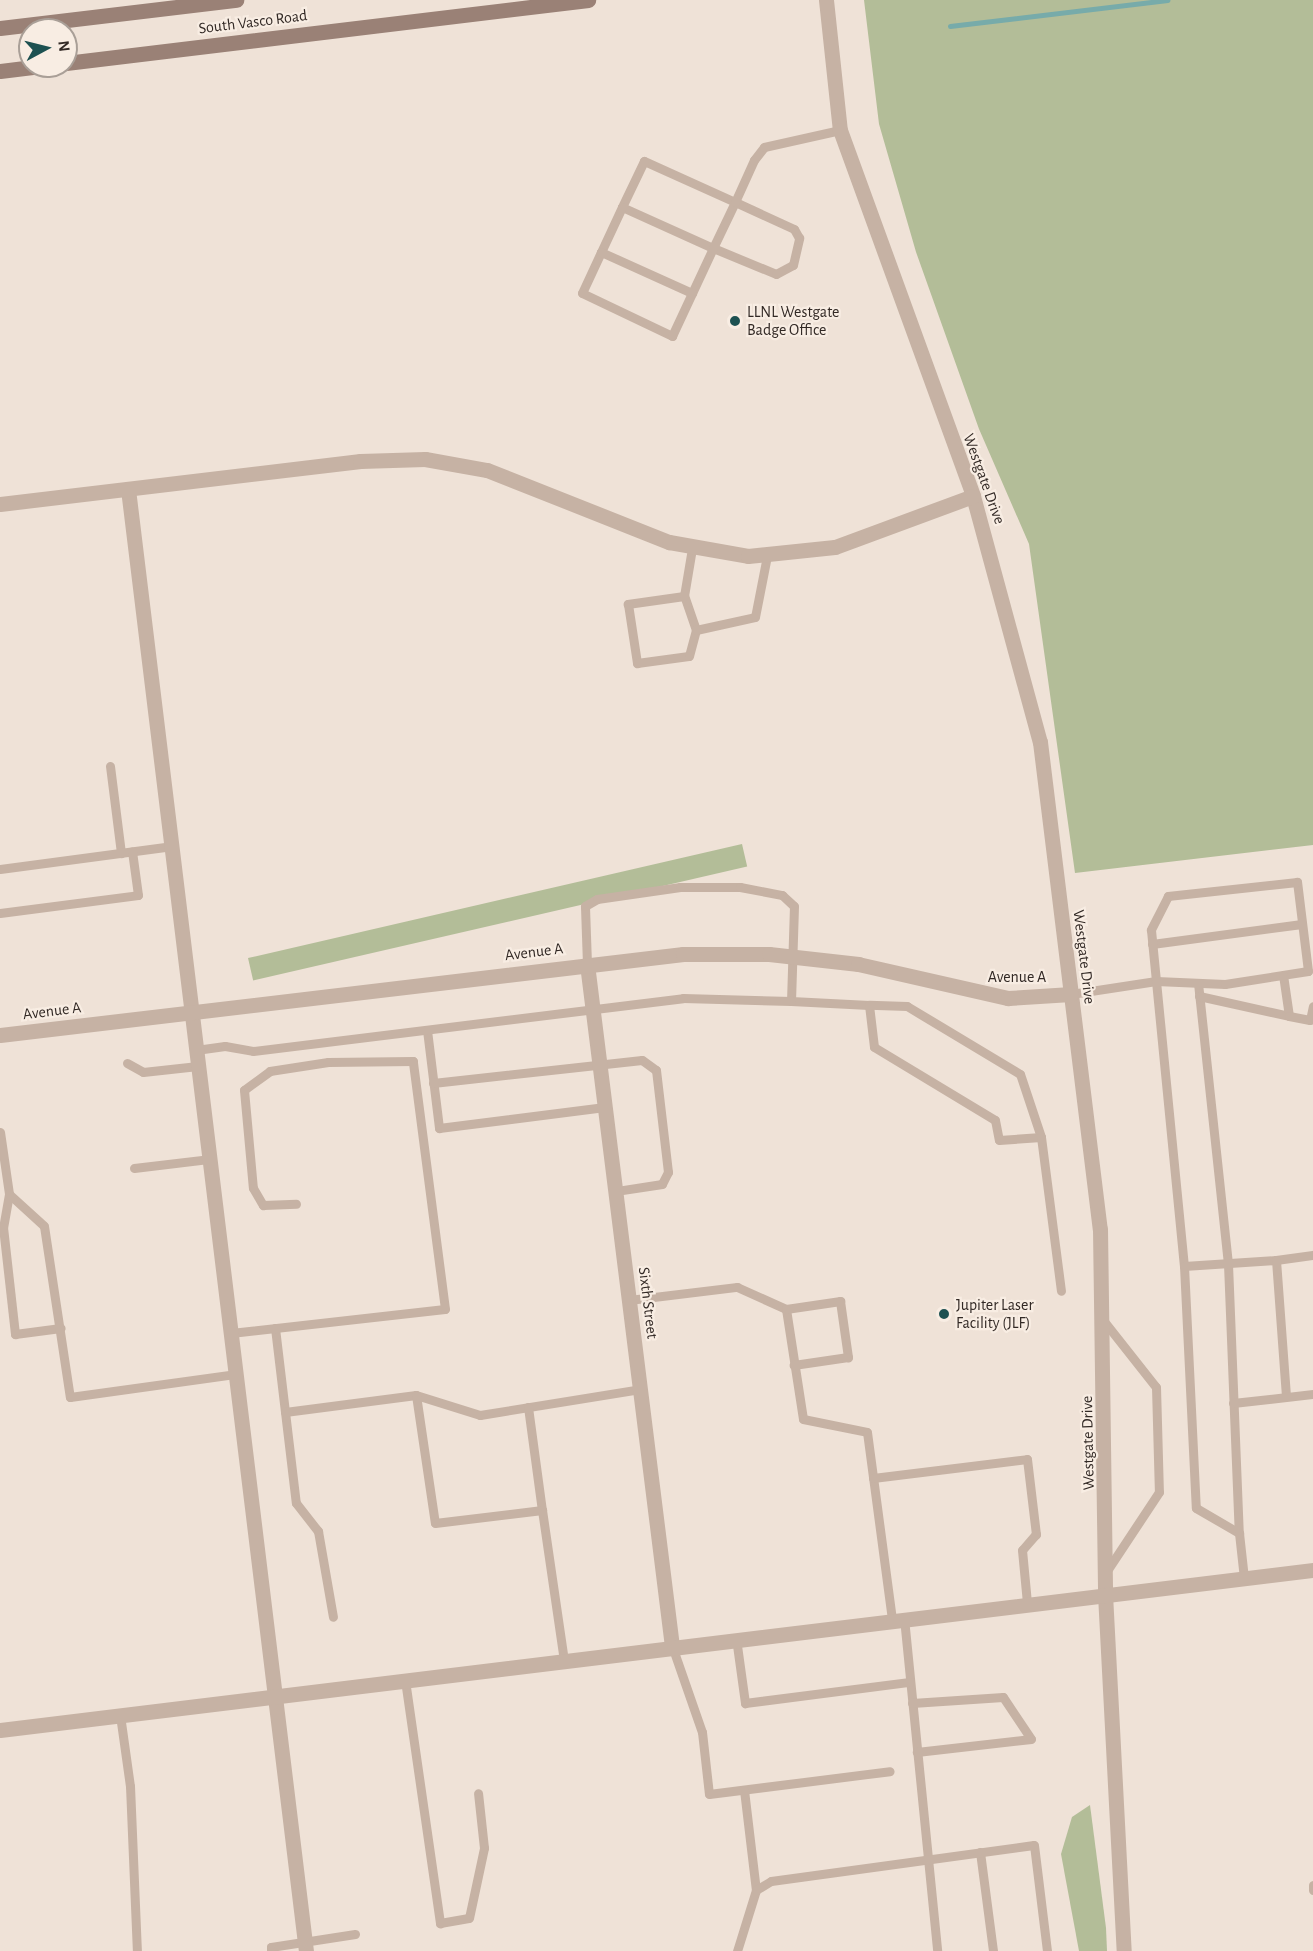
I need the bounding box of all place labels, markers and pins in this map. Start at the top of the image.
place label: LLNL Westgate Badge Office [747,302,839,340]
marker: LLNL Westgate Badge Office [728,314,742,328]
place label: Jupiter Laser Facility (JLF) [956,1295,1034,1333]
marker: Jupiter Laser Facility (JLF) [937,1307,951,1321]

